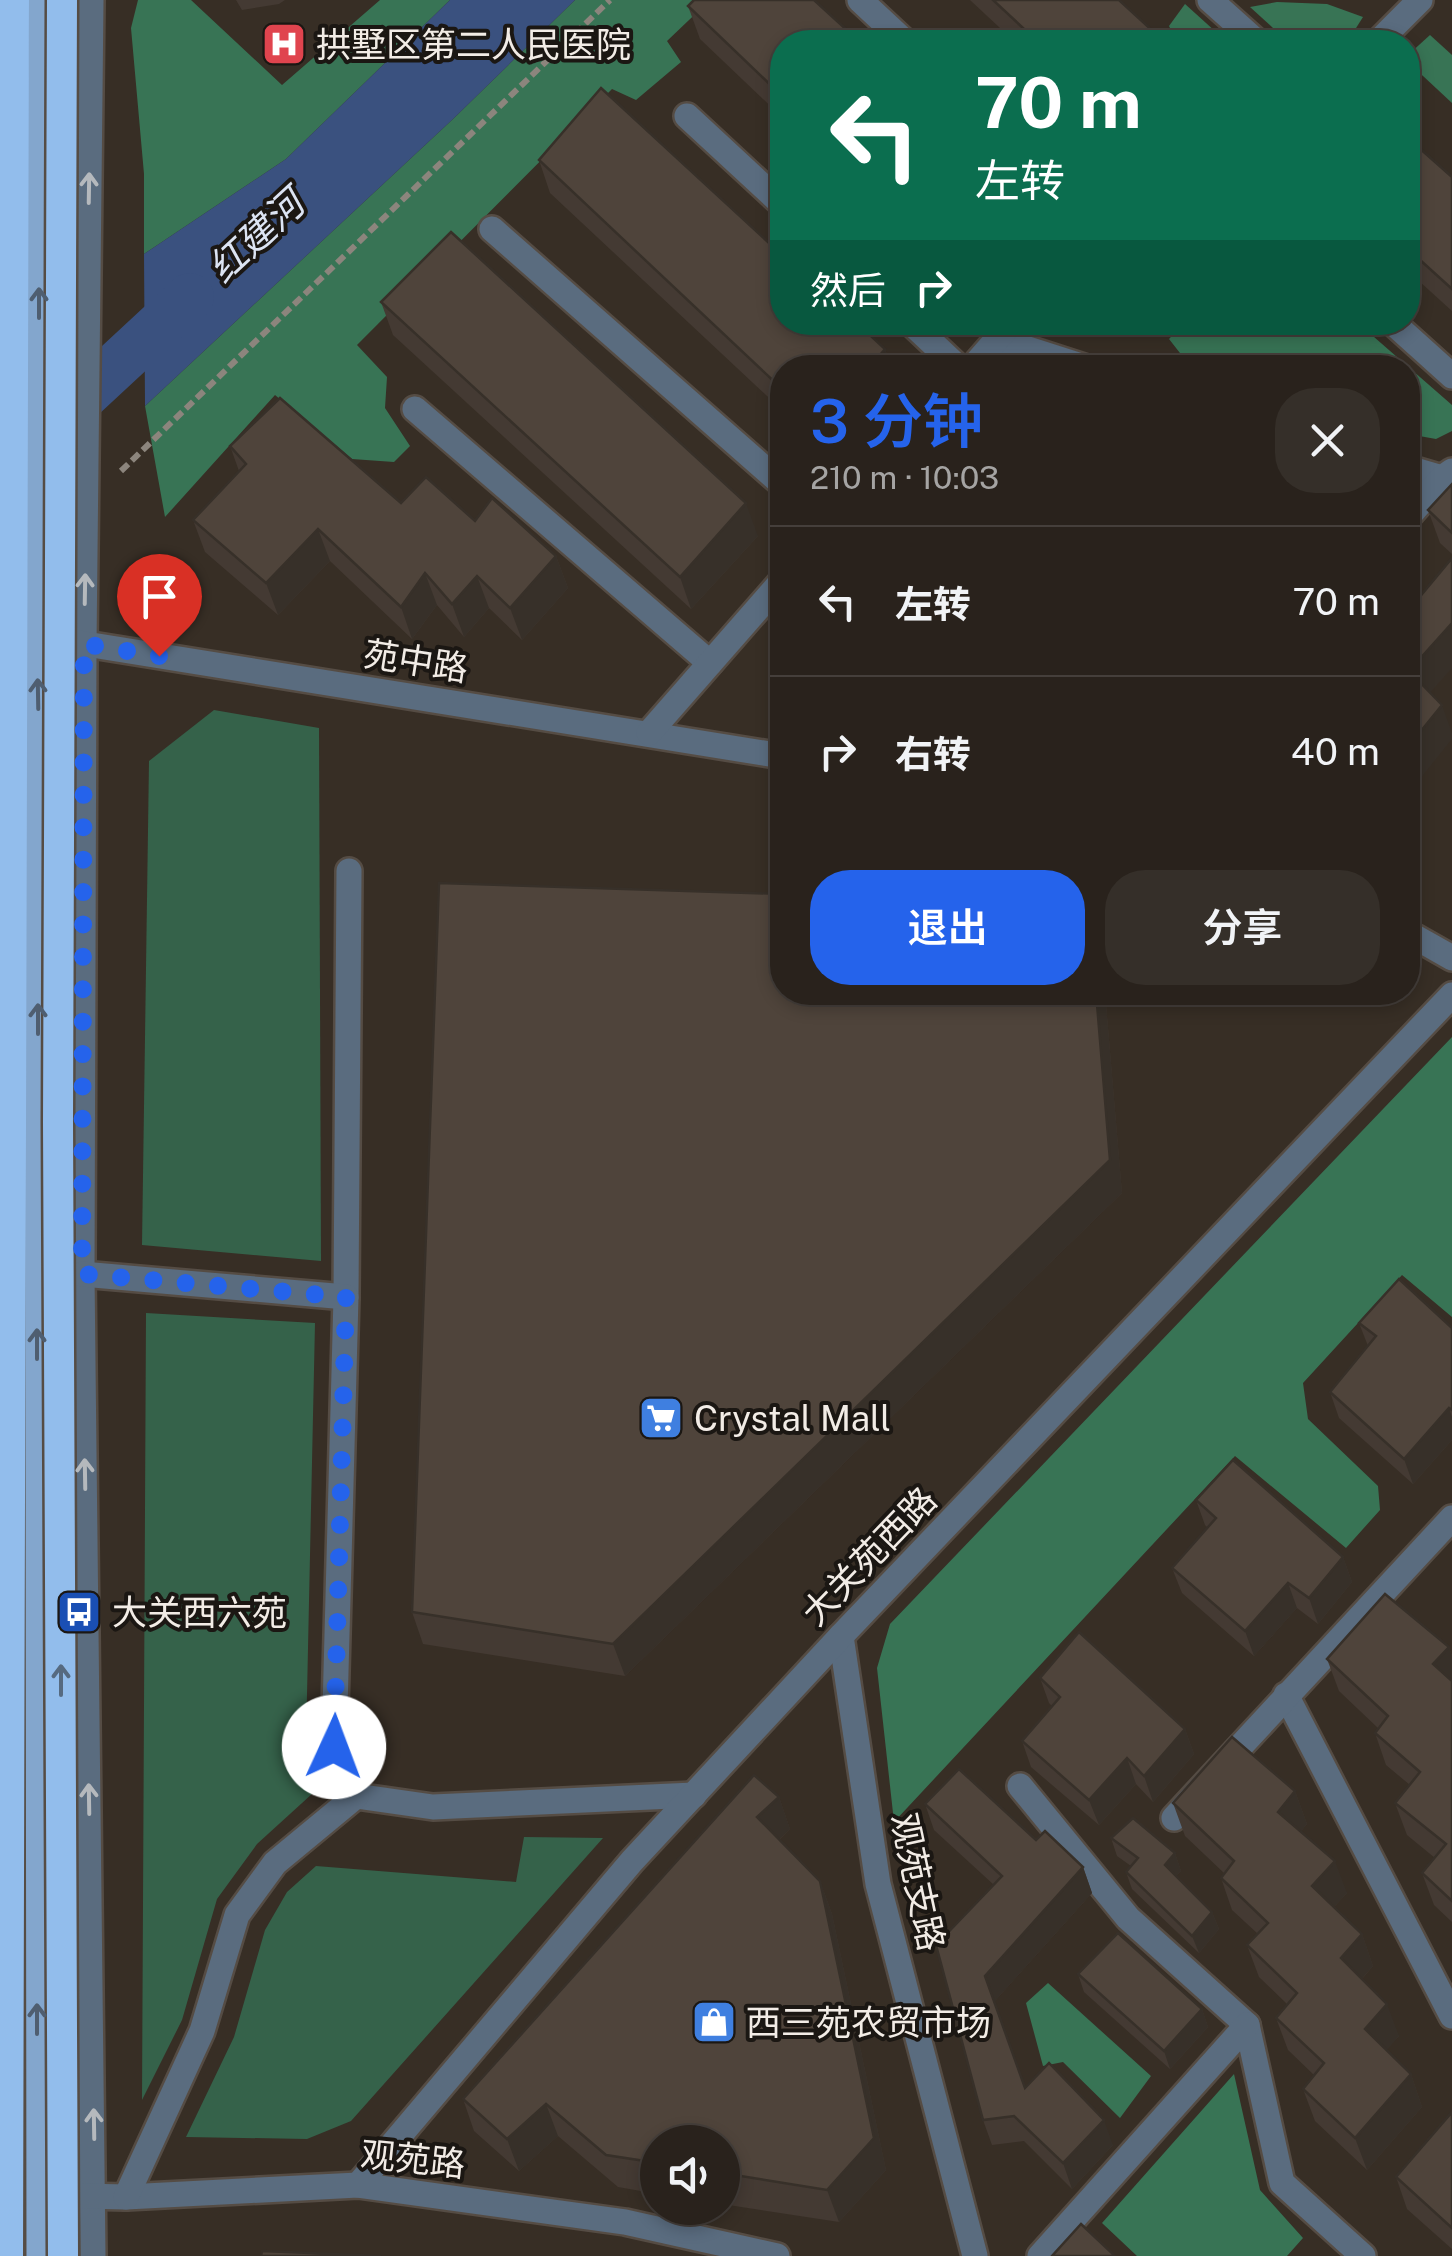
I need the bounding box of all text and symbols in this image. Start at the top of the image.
hospital icon: 拱墅区第二人民医院 [261,21,307,67]
place label: 拱墅区第二人民医院 [316,24,631,65]
text: 70 m [975,61,1142,144]
icon: left [810,70,940,200]
text: 左转 [975,154,1065,207]
one-way arrow [79,173,98,205]
water label: 红建河 [199,176,318,291]
icon: right [906,260,961,315]
text: 然后 [810,268,886,313]
one-way arrow [30,288,48,320]
text: 3 分钟 [810,386,983,457]
button: close [1275,388,1380,493]
text: 210 m · 10:03 [810,459,999,496]
pin [117,554,202,657]
icon: arrive [132,569,187,624]
one-way arrow [75,573,94,605]
icon: left [810,574,865,629]
text: 70 m [1293,579,1380,624]
text: 左转 [895,582,971,627]
street label: 苑中路 [361,633,471,689]
one-way arrow [28,678,48,710]
icon: right [810,724,865,779]
text: 40 m [1291,729,1380,774]
text: 右转 [895,732,971,777]
button: 退出 [810,870,1085,985]
button: 分享 [1105,870,1380,985]
one-way arrow [28,1003,48,1036]
one-way arrow [28,1328,46,1360]
supermarket icon: Crystal Mall [638,1395,684,1441]
place label: Crystal Mall [694,1398,891,1439]
one-way arrow [76,1458,94,1490]
street label: 大关苑西路 [793,1479,945,1633]
bus stop icon: 大关西六苑 [56,1589,102,1635]
place label: 大关西六苑 [112,1592,287,1633]
one-way arrow [52,1665,70,1698]
position arrow [282,1695,386,1799]
one-way arrow [80,1783,99,1815]
street label: 观苑支路 [883,1809,953,1955]
shop icon: 西三苑农贸市场 [691,1999,737,2045]
place label: 西三苑农贸市场 [746,2002,991,2043]
one-way arrow [28,2003,46,2036]
one-way arrow [84,2108,103,2140]
map controls [640,2125,740,2225]
button: sound [640,2125,740,2225]
street label: 观苑路 [359,2133,467,2185]

